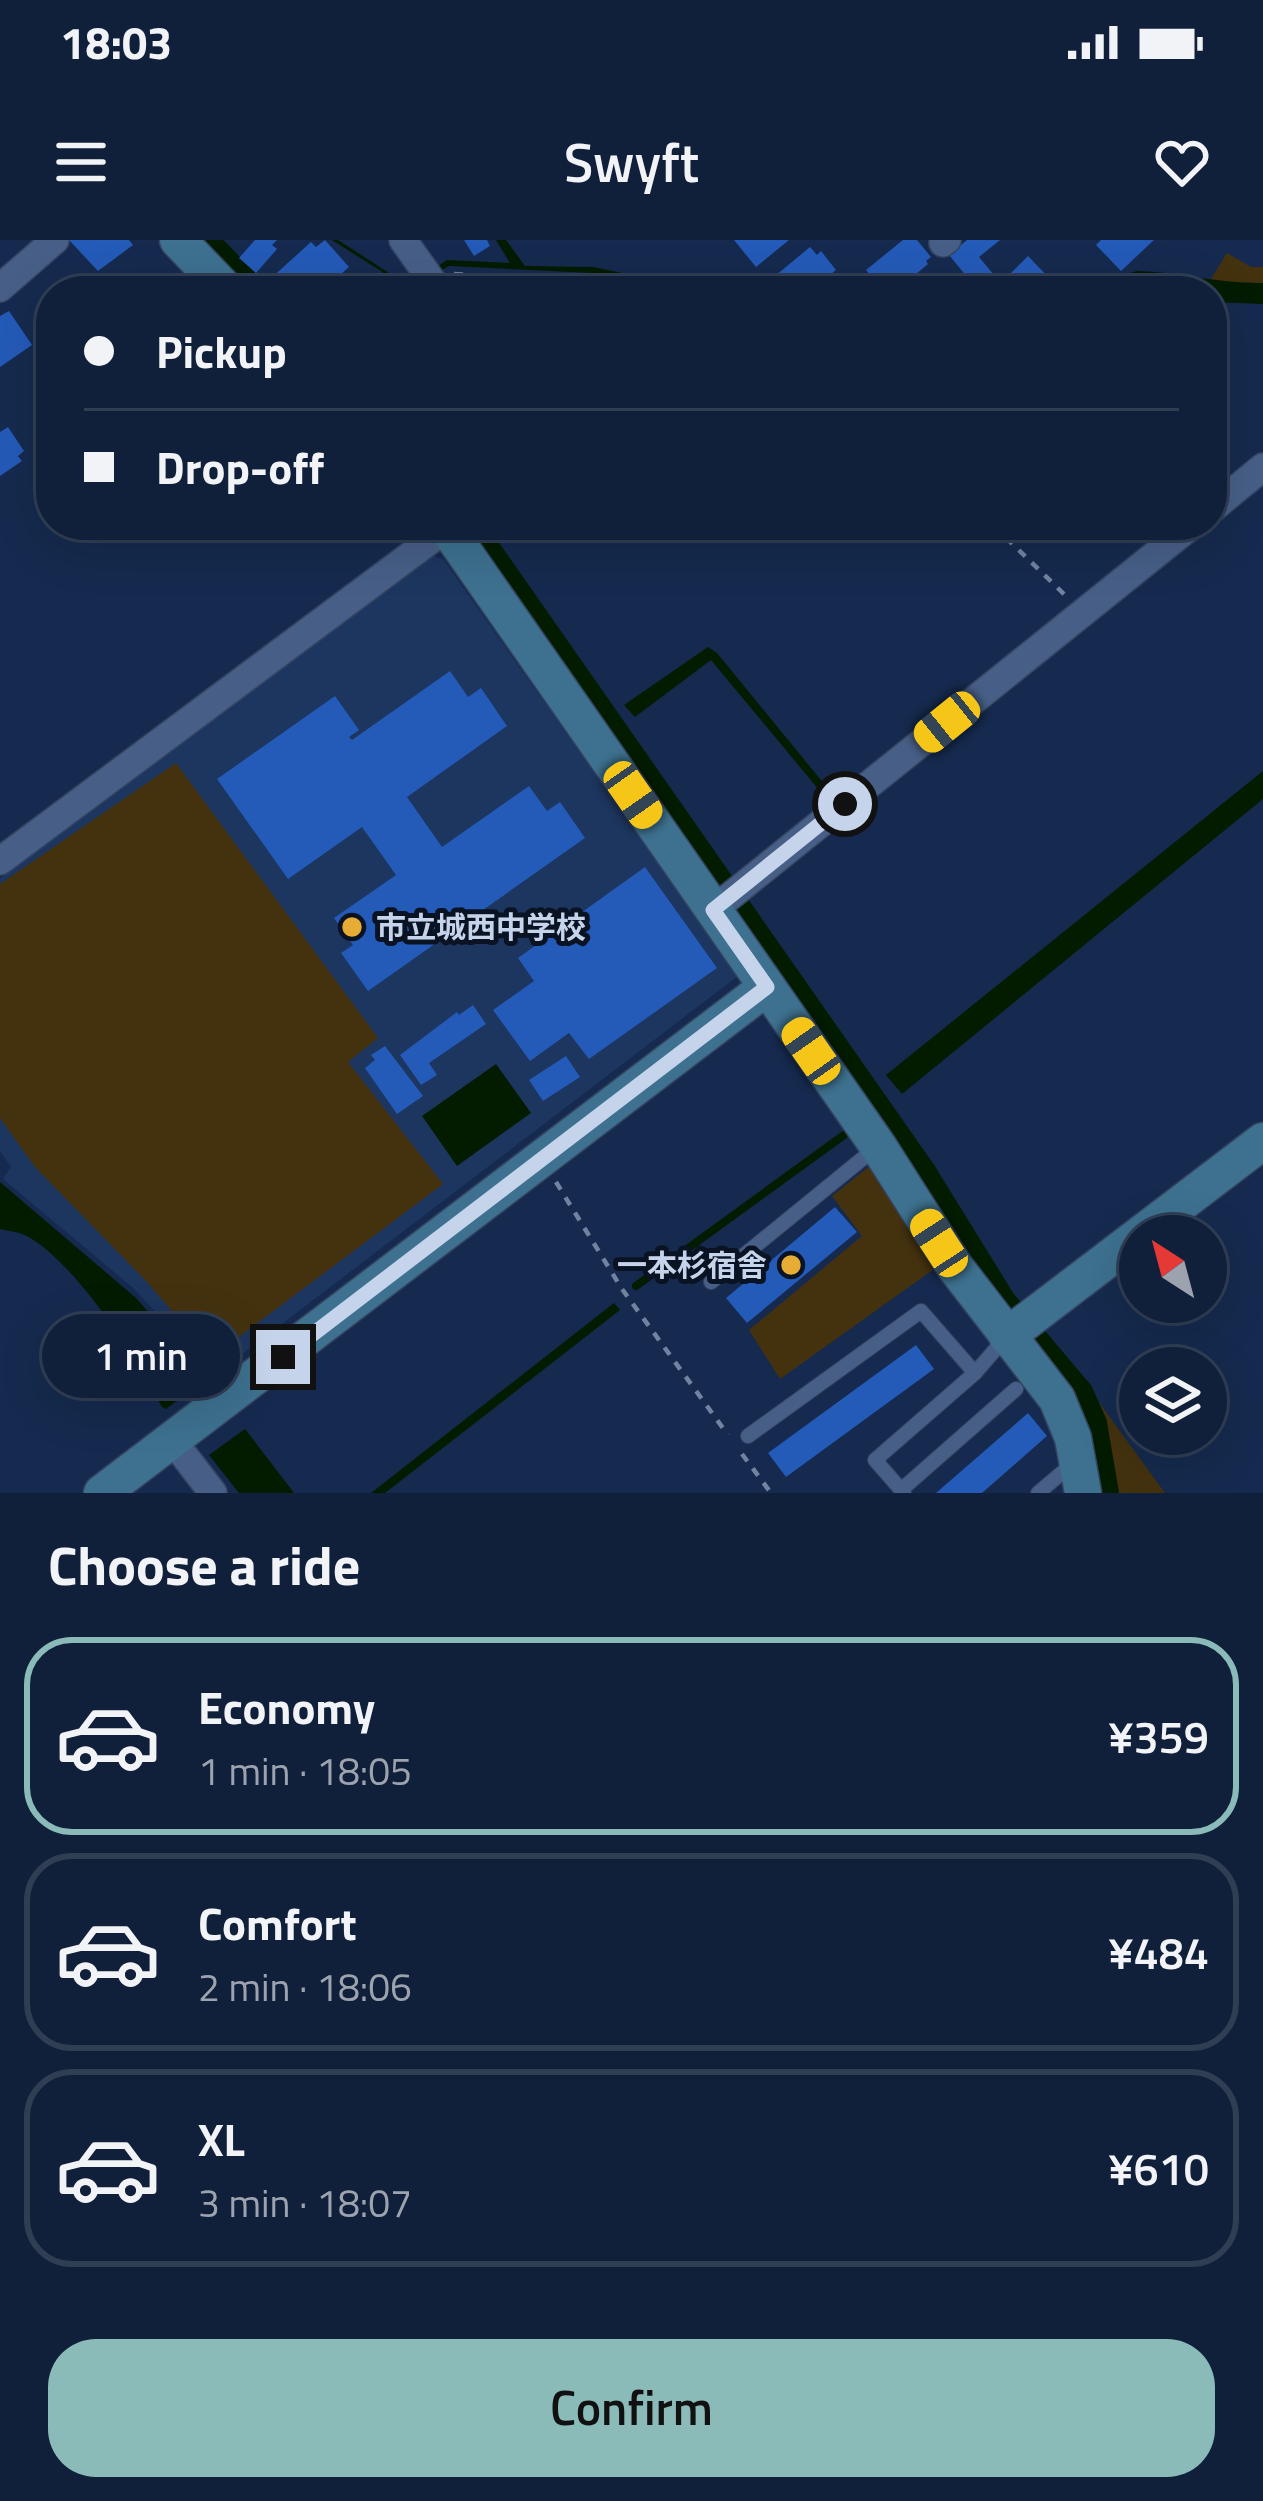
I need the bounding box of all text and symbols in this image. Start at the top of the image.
text: 18:03 [60,8,172,76]
text: Swyft [564,121,699,203]
icon: menu [48,129,114,195]
icon: heart [1149,129,1215,195]
text: Pickup [156,317,287,385]
text: Drop-off [156,433,324,501]
car [908,685,986,759]
car [598,755,668,835]
route start [818,777,872,831]
place label: 市立城西中学校 [376,904,586,950]
marker: 市立城西中学校 [339,914,365,940]
car [776,1011,846,1091]
car [904,1203,974,1283]
north arrow [1119,1215,1227,1323]
map controls [1119,1215,1227,1455]
place label: 一本杉宿舎 [617,1242,767,1288]
marker: 一本杉宿舎 [778,1252,804,1278]
callout: 1 min [43,1315,241,1399]
text: 1 min [94,1326,188,1385]
route end [256,1330,310,1384]
button: layers [1119,1347,1227,1455]
text: Choose a ride [48,1524,360,1606]
text: Economy [198,1673,375,1741]
icon: car [54,1682,162,1790]
text: ¥359 [1108,1702,1209,1770]
text: 1 min · 18:05 [198,1741,412,1800]
text: Comfort [198,1889,357,1957]
icon: car [54,1898,162,2006]
text: ¥484 [1108,1918,1209,1986]
text: 2 min · 18:06 [198,1957,412,2016]
text: XL [198,2105,245,2173]
icon: car [54,2114,162,2222]
text: ¥610 [1108,2134,1209,2202]
text: 3 min · 18:07 [198,2173,412,2232]
button: Confirm [48,2339,1215,2477]

